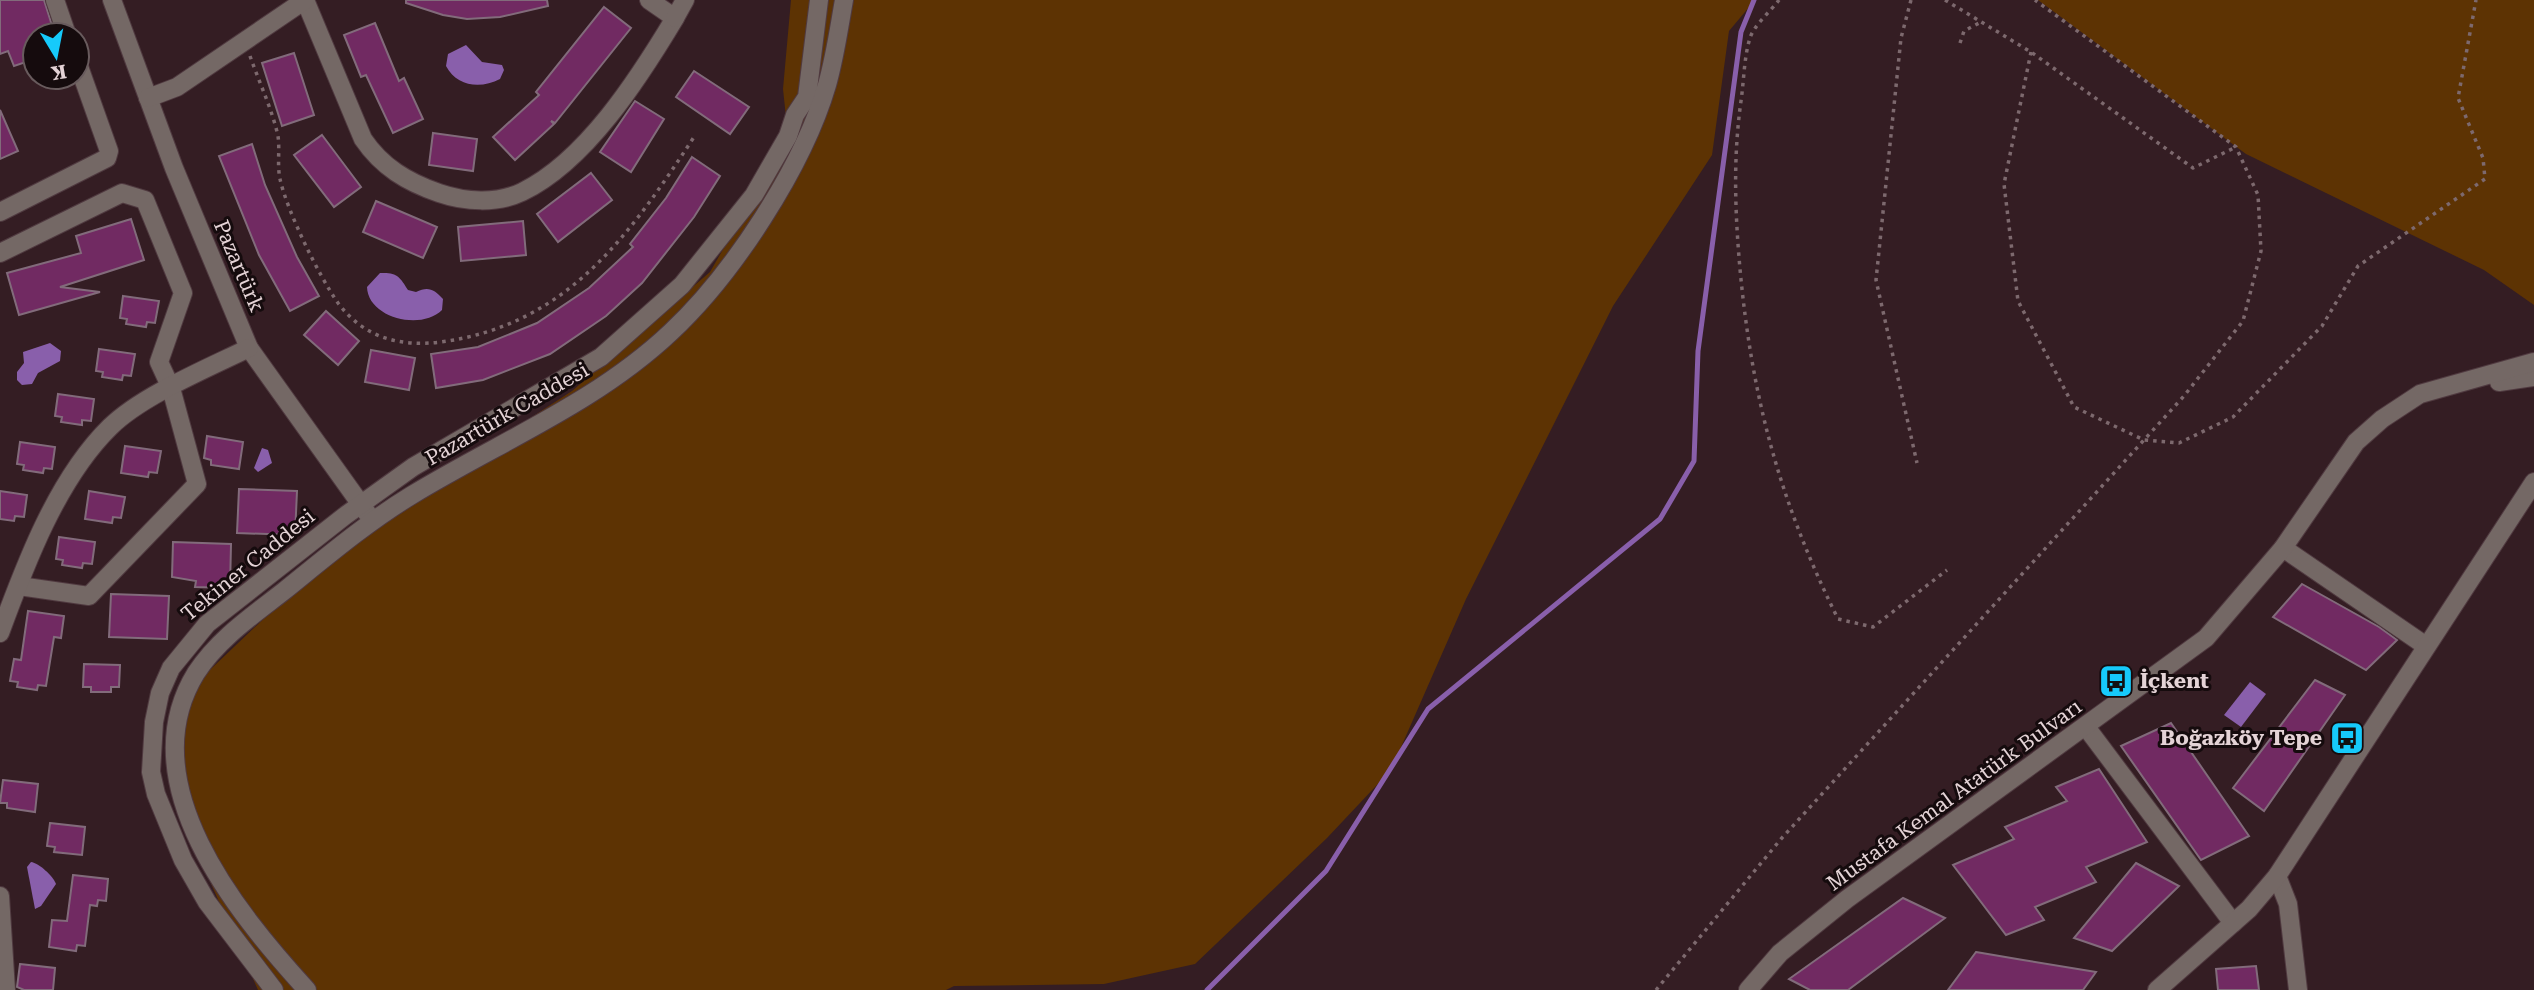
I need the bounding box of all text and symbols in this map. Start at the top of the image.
north arrow [21,21,91,91]
text: K [49,60,68,85]
street label: Pazartürk [209,216,269,316]
street label: Pazartürk Caddesi [421,357,593,470]
street label: Tekiner Caddesi [177,504,320,626]
bus stop icon: İçkent [2097,662,2135,700]
place label: İçkent [2140,668,2209,693]
street label: Mustafa Kemal Atatürk Bulvarı [1822,694,2086,895]
bus stop icon: Boğazköy Tepe [2328,719,2366,757]
place label: Boğazköy Tepe [2160,726,2322,750]

